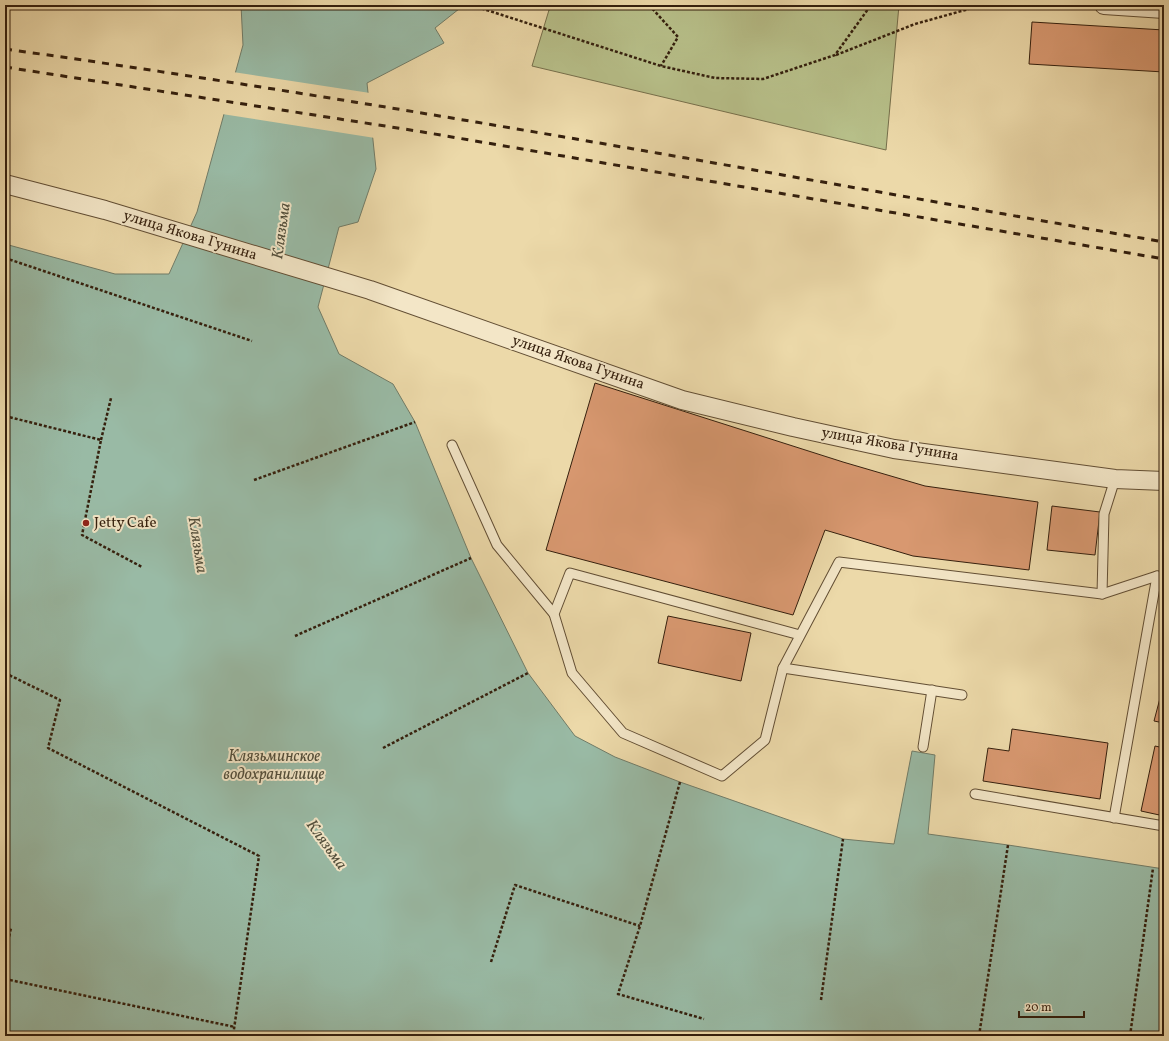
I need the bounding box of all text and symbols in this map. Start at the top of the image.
water label: Клязьма [267,201,297,261]
street label: улица Якова Гунина [121,206,259,266]
street label: улица Якова Гунина [509,330,647,396]
street label: улица Якова Гунина [820,423,960,467]
place label: Jetty Cafe [94,513,157,534]
water label: Клязьма [182,515,212,575]
marker: Jetty Cafe [81,518,91,528]
water label: Клязьминское водохранилище [224,746,325,786]
water label: Клязьма [300,816,352,875]
scale bar [1019,993,1084,1019]
text: 20 m [1025,1000,1052,1016]

